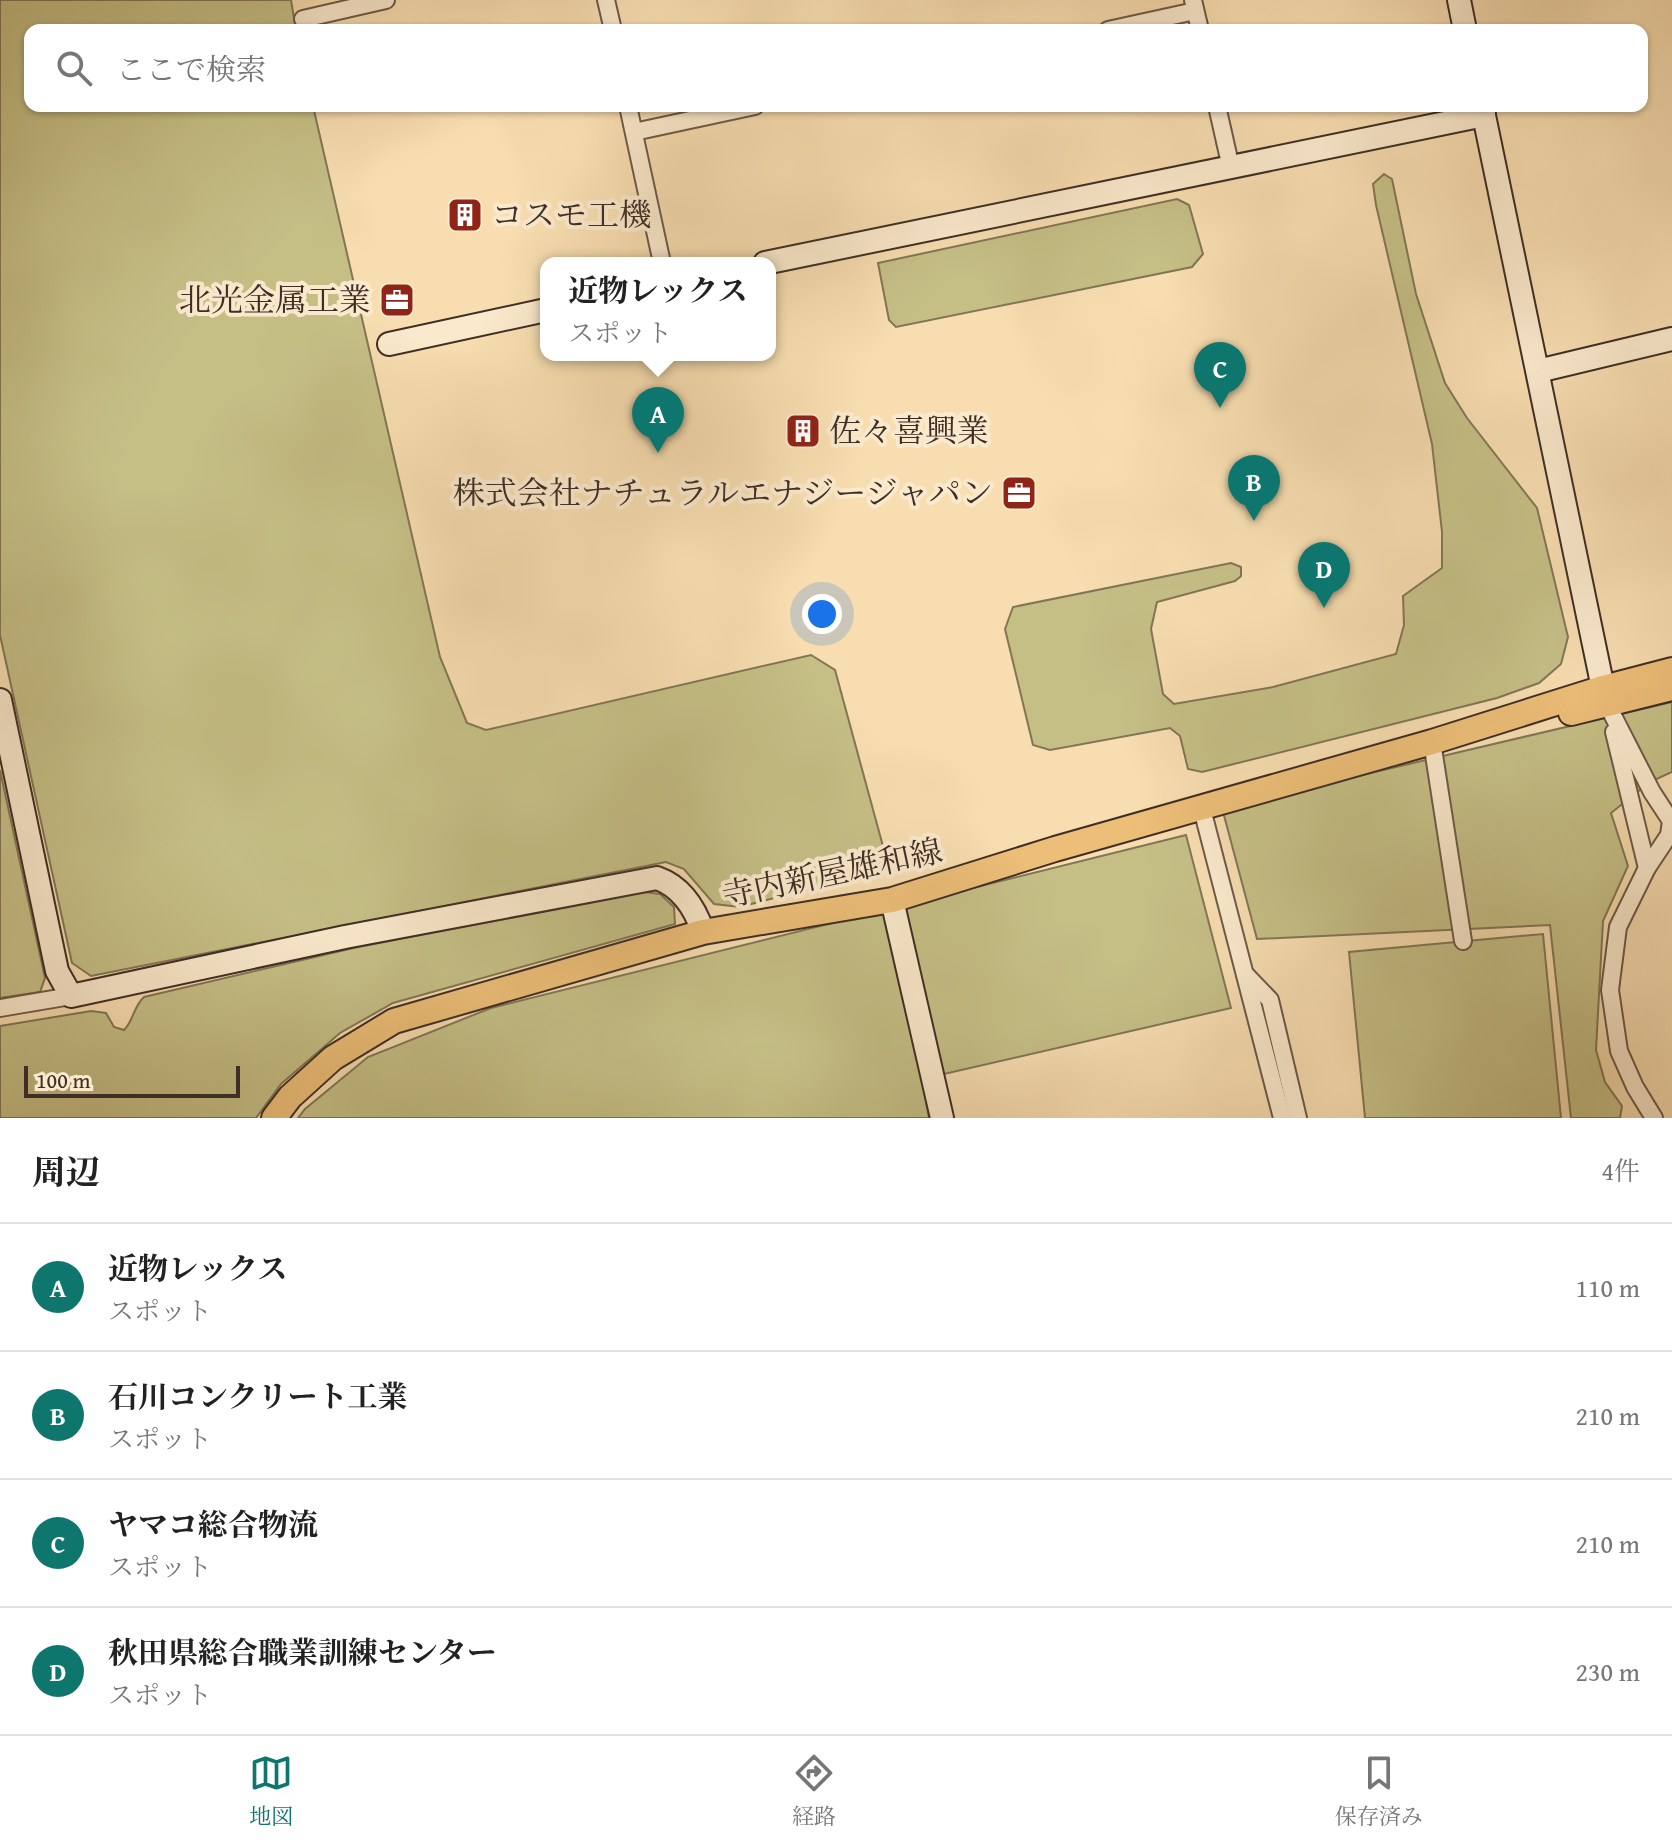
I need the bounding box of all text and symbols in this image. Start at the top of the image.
search box [24,24,1648,112]
icon: search [52,46,96,90]
text: ここで検索 [116,47,266,91]
place label: コスモ工機 [491,191,651,238]
building icon: コスモ工機 [446,196,484,234]
popup [540,257,776,361]
text: 近物レックス [568,268,748,312]
place label: 北光金属工業 [179,276,371,323]
office icon: 北光金属工業 [378,281,416,319]
text: スポット [568,313,672,352]
pin: C [1194,342,1246,408]
pin: A [632,387,684,453]
place label: 佐々喜興業 [829,407,989,454]
building icon: 佐々喜興業 [784,412,822,450]
pin: B [1228,455,1280,521]
place label: 株式会社ナチュラルエナジージャパン [453,469,993,516]
office icon: 株式会社ナチュラルエナジージャパン [1000,474,1038,512]
pin: D [1298,542,1350,608]
your location [802,594,842,634]
street label: 寺内新屋雄和線 [717,826,946,919]
scale bar [24,1062,240,1098]
text: 100 m [36,1064,91,1096]
text: 周辺 [32,1147,100,1196]
text: 4件 [1601,1151,1640,1190]
text: 近物レックス [108,1246,287,1290]
text: A [50,1268,66,1307]
text: 110 m [1575,1268,1640,1307]
text: スポット [108,1291,212,1330]
text: 石川コンクリート工業 [108,1374,407,1418]
text: B [50,1396,66,1435]
text: 210 m [1575,1396,1640,1435]
text: スポット [108,1419,212,1458]
text: ヤマコ総合物流 [108,1502,318,1546]
text: C [51,1524,65,1563]
text: 210 m [1575,1524,1640,1563]
text: スポット [108,1547,212,1586]
text: 秋田県総合職業訓練センター [108,1630,497,1674]
text: D [50,1652,66,1691]
text: 230 m [1575,1652,1640,1691]
text: スポット [108,1675,212,1714]
tab: 地図 [249,1751,293,1832]
tab: 経路 [792,1751,836,1832]
tab: 保存済み [1335,1751,1423,1832]

